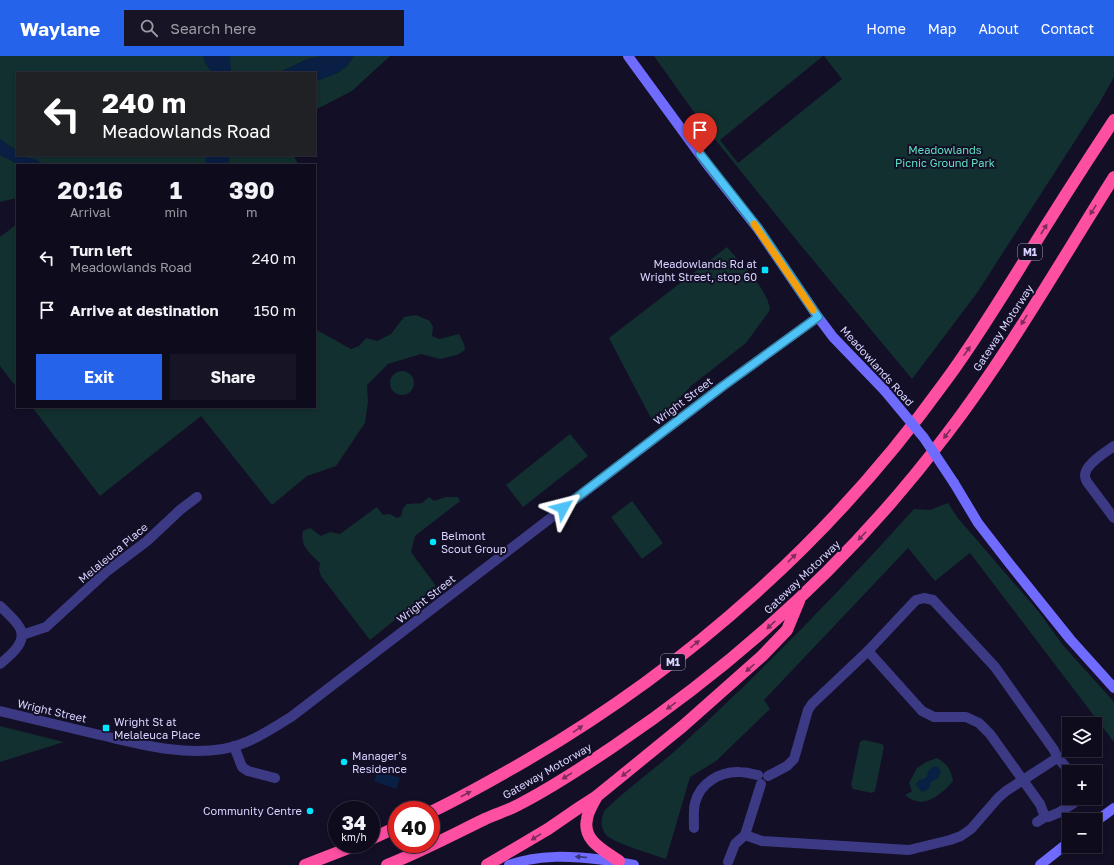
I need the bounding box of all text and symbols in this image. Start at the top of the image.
search box [124,10,404,46]
text: Waylane [20,17,100,40]
icon: search [138,17,160,39]
text: Search here [170,19,256,37]
text: Home [866,20,906,37]
text: Map [928,20,956,37]
text: About [978,20,1019,37]
text: Contact [1041,20,1094,37]
text: 240 m [102,86,186,119]
icon: left [36,88,88,140]
pin [683,113,717,154]
icon: arrive [689,119,711,141]
text: Meadowlands Road [102,120,271,142]
park label: Meadowlands Picnic Ground Park [895,143,995,169]
text: 20:16 [58,175,123,204]
text: 1 [170,175,182,204]
text: 390 [229,175,275,204]
text: Arrival [70,204,111,220]
text: min [165,204,188,220]
text: m [246,204,258,220]
one-way arrow [1089,205,1097,215]
one-way arrow [1040,224,1048,234]
text: Turn left [70,241,132,259]
road number: M1 [1018,244,1042,260]
icon: left [36,247,58,269]
text: 240 m [252,249,296,267]
place label: Meadowlands Rd at Wright Street, stop 60 [640,257,757,283]
text: Meadowlands Road [70,259,192,275]
marker: Meadowlands Rd at Wright Street, stop 60 [760,265,770,275]
street label: Gateway Motorway [970,282,1035,373]
icon: arrive [36,299,58,321]
text: Arrive at destination [70,301,219,319]
text: 150 m [254,301,296,319]
one-way arrow [1020,314,1027,326]
street label: Meadowlands Road [838,323,917,408]
one-way arrow [963,345,971,356]
button: Exit [36,354,162,400]
button: Share [170,354,296,400]
street label: Wright Street [651,374,715,427]
one-way arrow [943,429,951,439]
position arrow [542,487,584,529]
street label: Melaleuca Place [75,520,150,585]
place label: Belmont Scout Group [441,529,507,555]
one-way arrow [857,531,866,541]
marker: Belmont Scout Group [428,537,438,547]
street label: Gateway Motorway [761,537,842,616]
one-way arrow [787,554,797,563]
street label: Wright Street [394,572,458,625]
one-way arrow [766,620,777,629]
one-way arrow [689,640,700,649]
road number: M1 [661,654,685,670]
one-way arrow [744,663,755,672]
street label: Wright Street [16,696,88,725]
one-way arrow [665,702,676,711]
place label: Wright St at Melaleuca Place [114,715,200,741]
map controls [1062,717,1102,853]
button: layers [1062,717,1102,757]
marker: Wright St at Melaleuca Place [101,723,111,733]
one-way arrow [573,725,583,733]
street label: Gateway Motorway [500,740,594,801]
place label: Manager's Residence [352,749,407,775]
marker: Manager's Residence [339,757,349,767]
button: + [1062,765,1102,805]
one-way arrow [621,769,632,777]
one-way arrow [561,772,573,779]
one-way arrow [460,791,472,798]
speed limit sign: 40 [388,801,440,853]
place label: Community Centre [203,804,302,817]
marker: Community Centre [305,806,315,816]
text: 34 [342,810,366,834]
button: − [1062,813,1102,853]
text: km/h [341,831,367,843]
one-way arrow [530,833,542,840]
one-way arrow [575,853,587,860]

